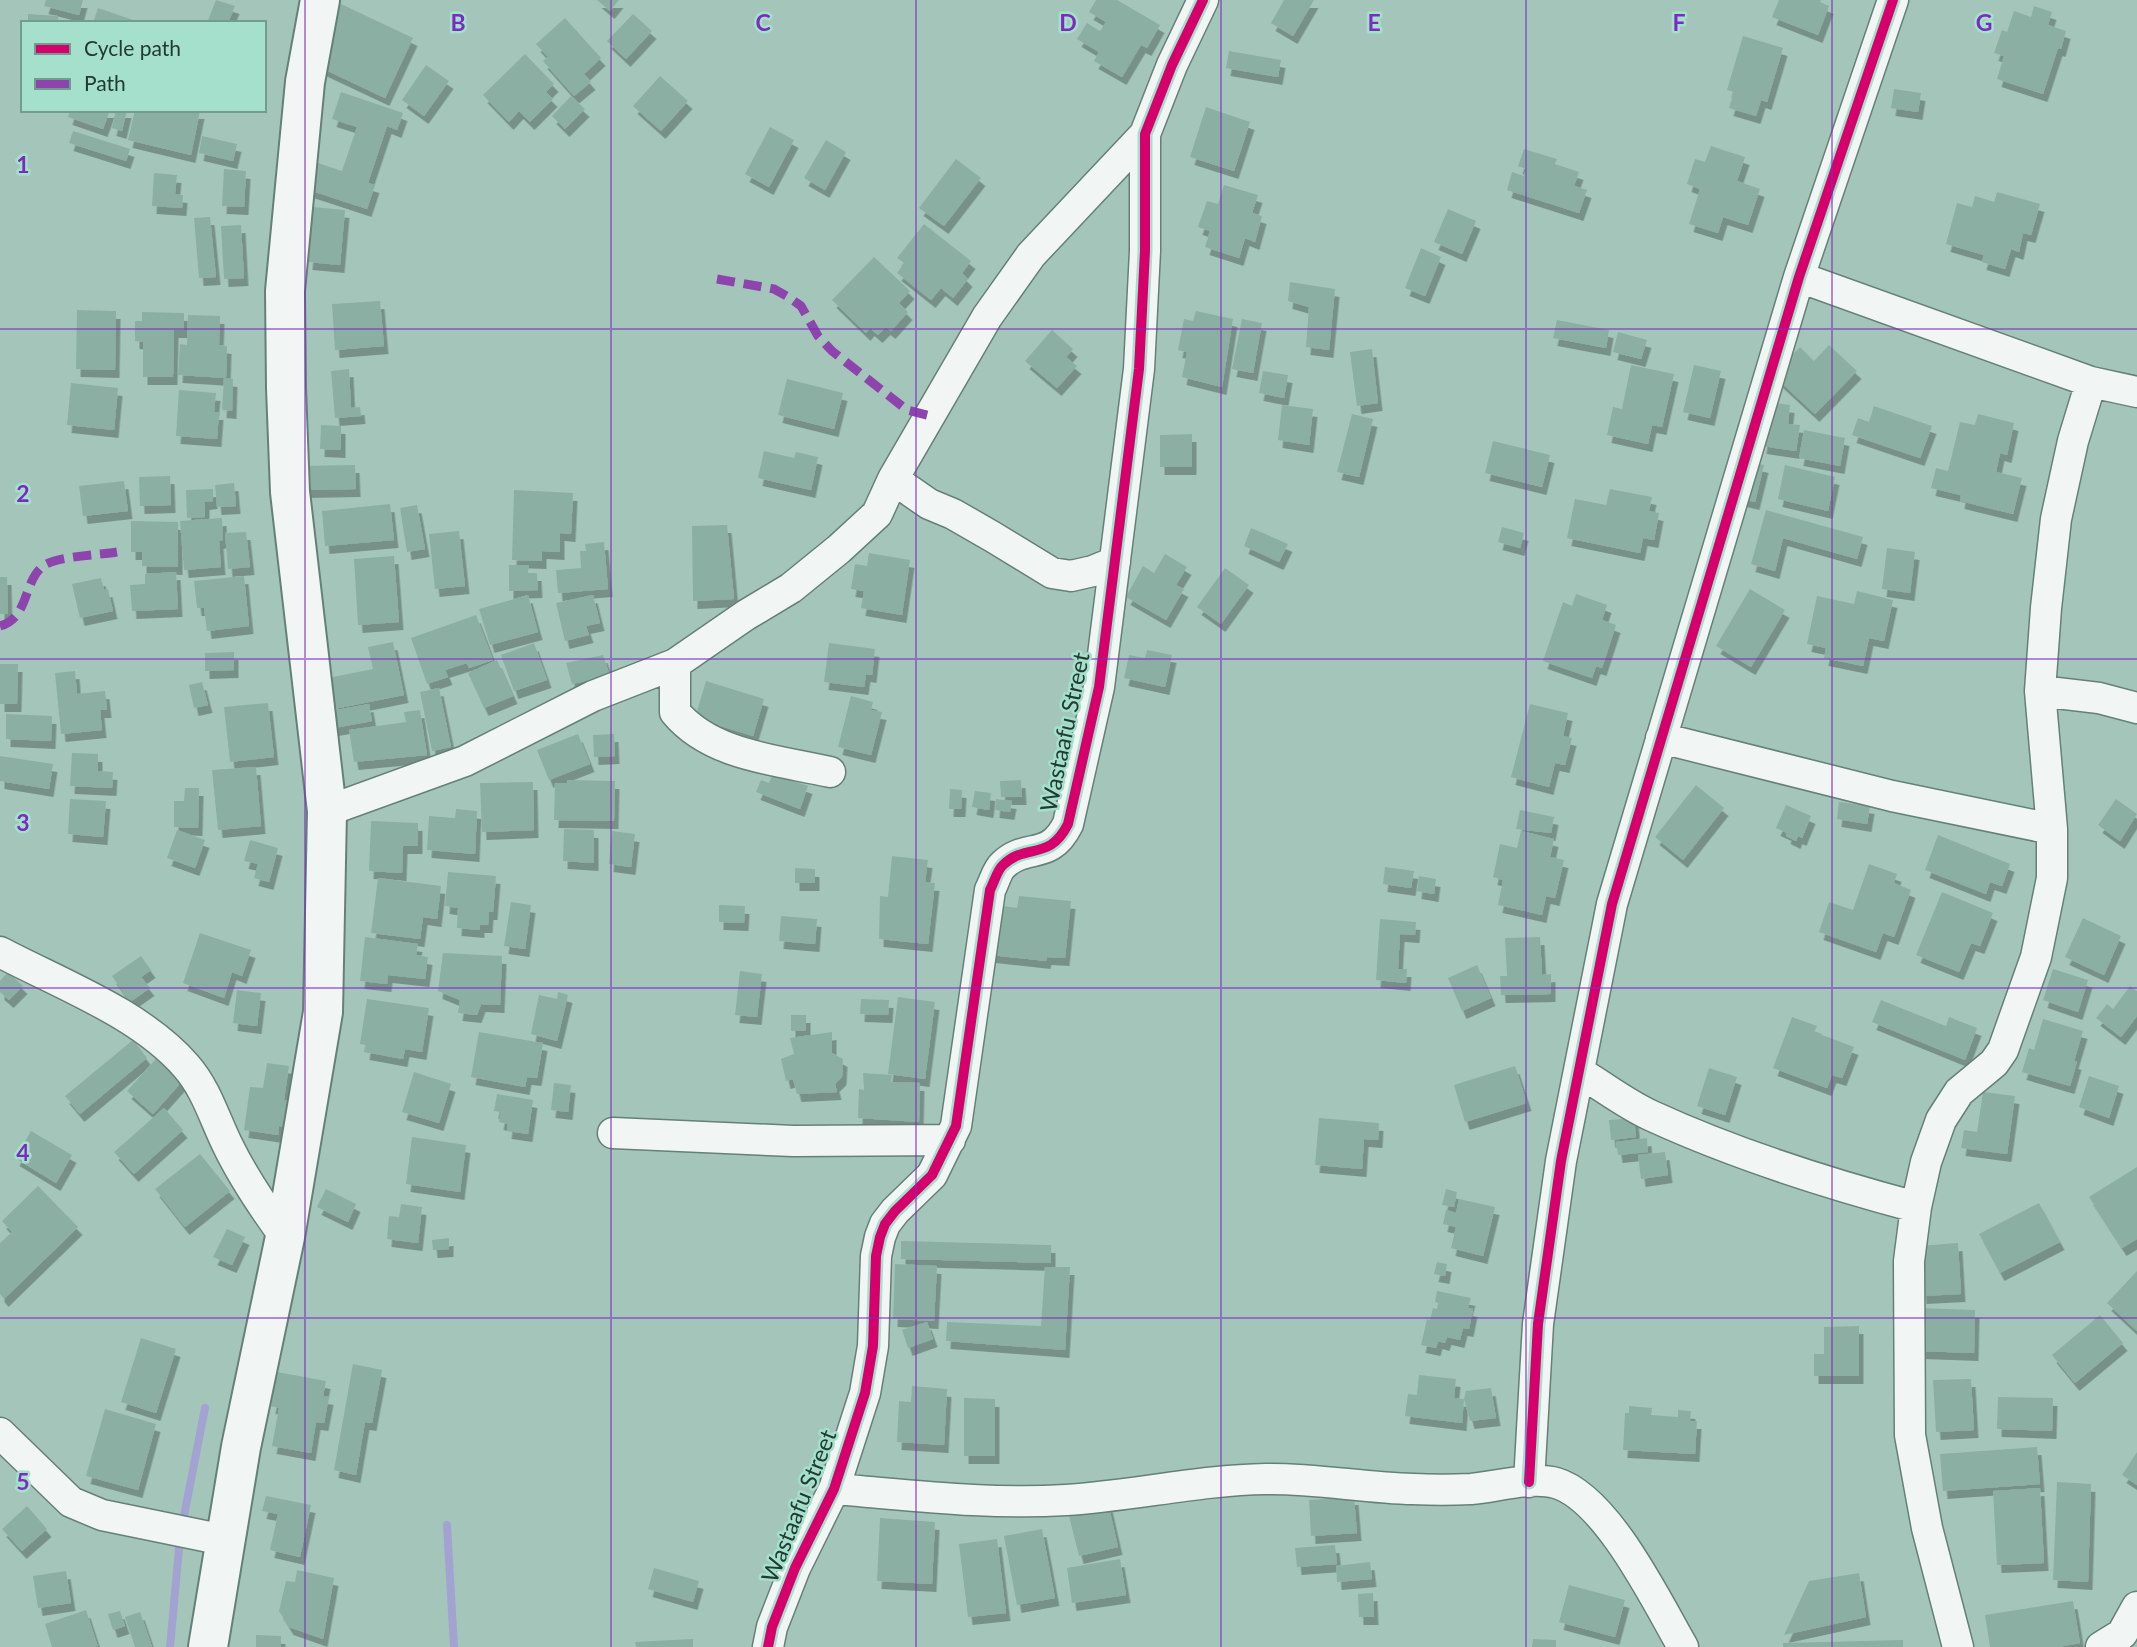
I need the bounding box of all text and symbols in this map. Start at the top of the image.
text: B [450,8,466,36]
text: C [755,8,771,36]
text: D [1059,8,1077,36]
text: E [1367,8,1381,36]
text: F [1672,8,1686,36]
text: G [1976,8,1992,36]
legend [21,21,266,112]
text: Cycle path [84,35,181,60]
text: Path [84,70,126,95]
text: 1 [16,150,30,178]
text: 2 [16,479,30,507]
street label: Wastaafu Street [1033,649,1095,814]
text: 3 [16,808,30,836]
text: 4 [16,1138,30,1166]
street label: Wastaafu Street [755,1425,842,1586]
text: 5 [16,1467,30,1495]

